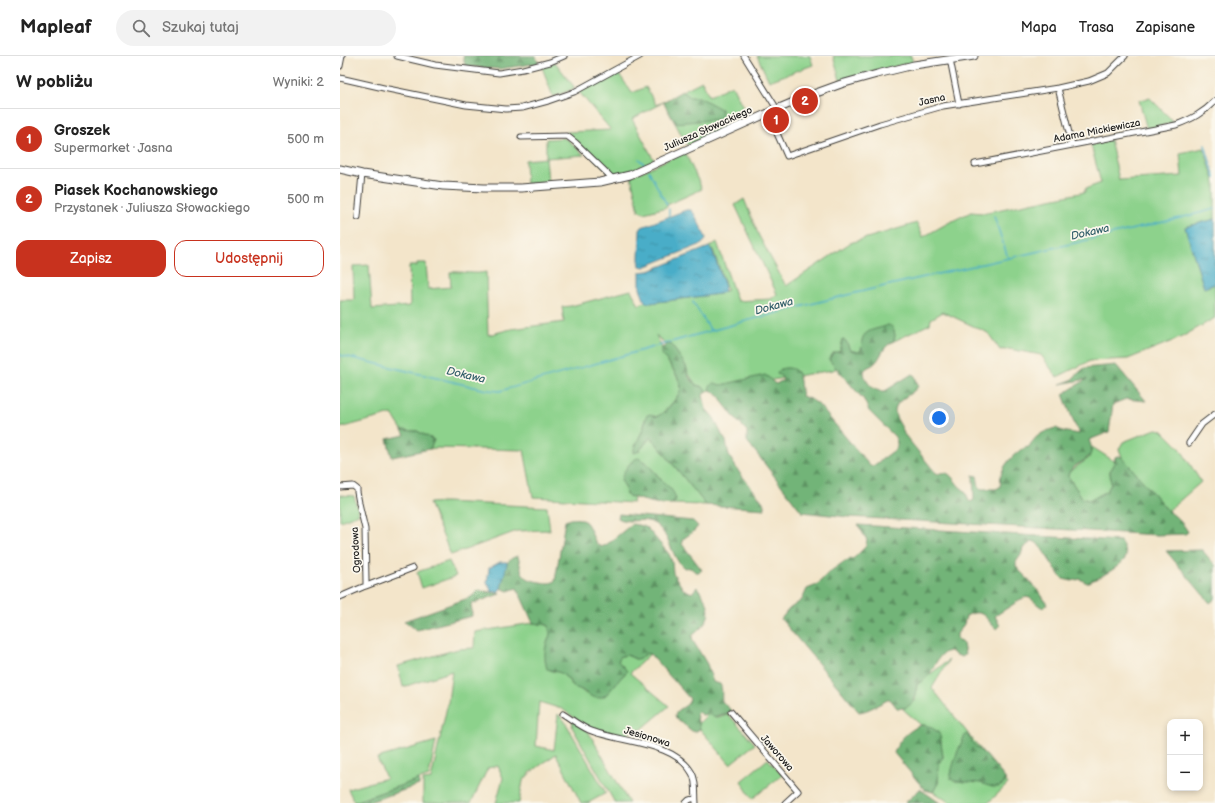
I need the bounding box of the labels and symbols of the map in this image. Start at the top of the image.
pin: 2 [792,86,818,116]
street label: Jasna [918,91,947,109]
street label: Juliusza Słowackiego [662,104,754,154]
pin: 1 [763,105,789,135]
street label: Adama Mickiewicza [1053,117,1142,145]
water label: Dokawa [1069,221,1111,243]
water label: Dokawa [753,295,795,317]
water label: Dokawa [445,364,487,386]
your location [929,408,949,428]
street label: Ogrodowa [349,526,363,573]
street label: Jesionowa [623,724,672,750]
street label: Jaworowa [758,732,796,774]

